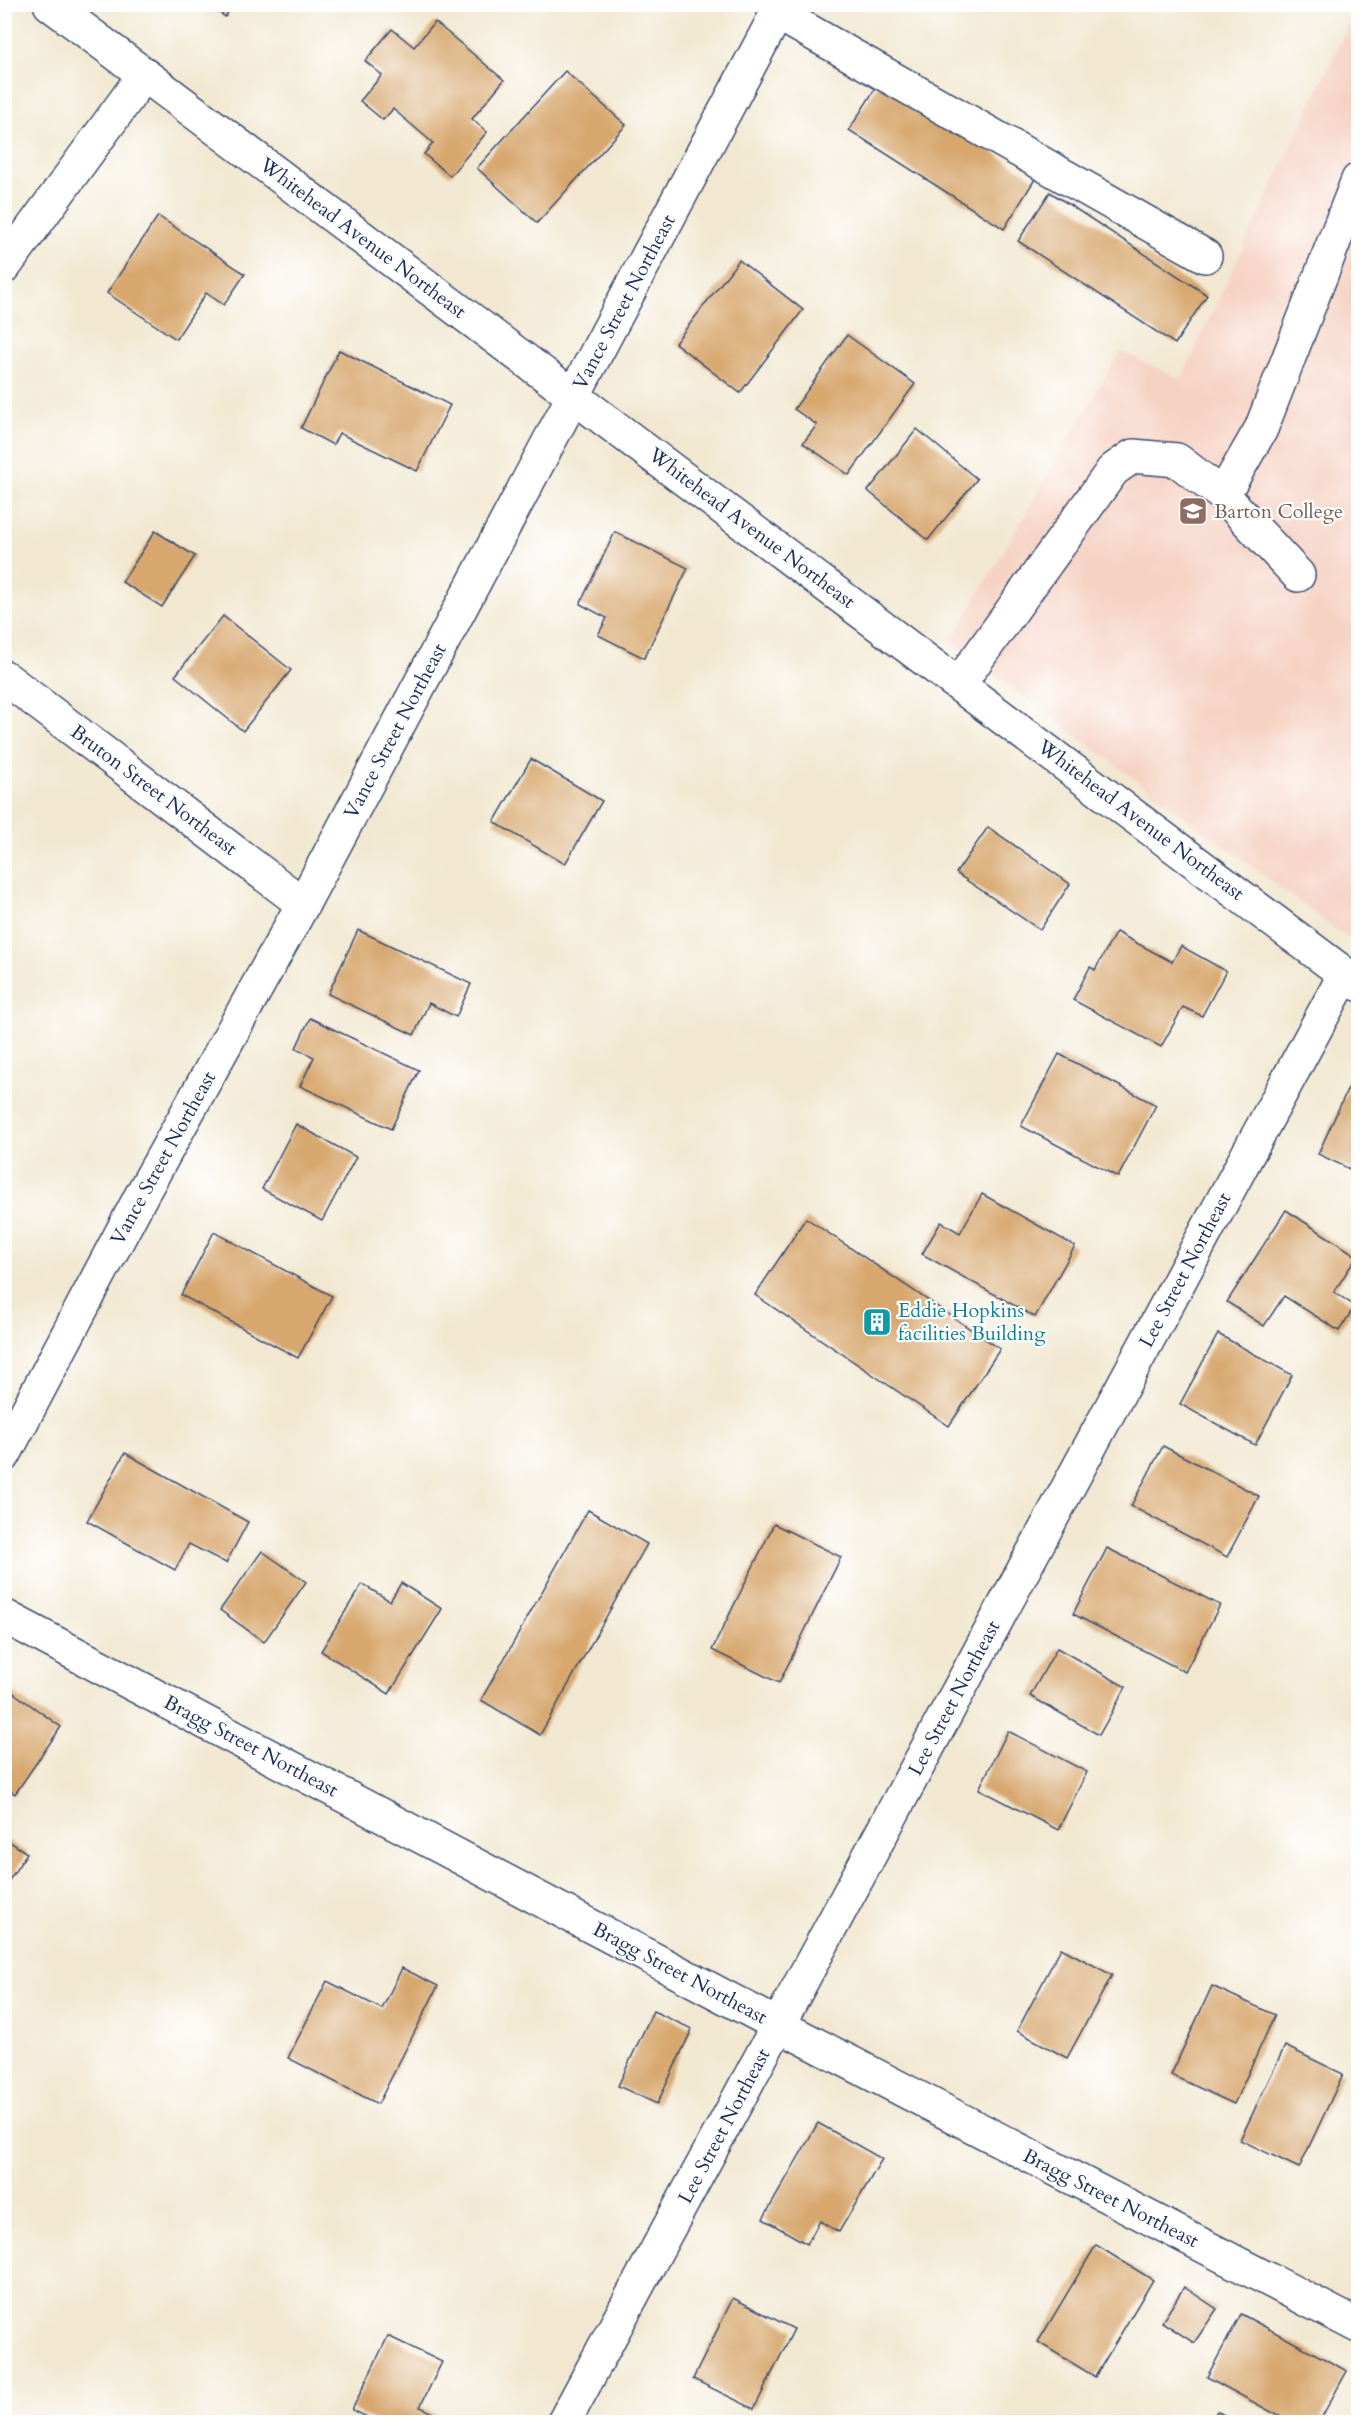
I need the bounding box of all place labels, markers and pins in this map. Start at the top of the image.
school or university icon: Barton College [1177,495,1209,527]
place label: Barton College [1214,498,1343,525]
place label: Eddie Hopkins facilities Building [898,1297,1046,1347]
building icon: Eddie Hopkins facilities Building [861,1306,893,1338]

